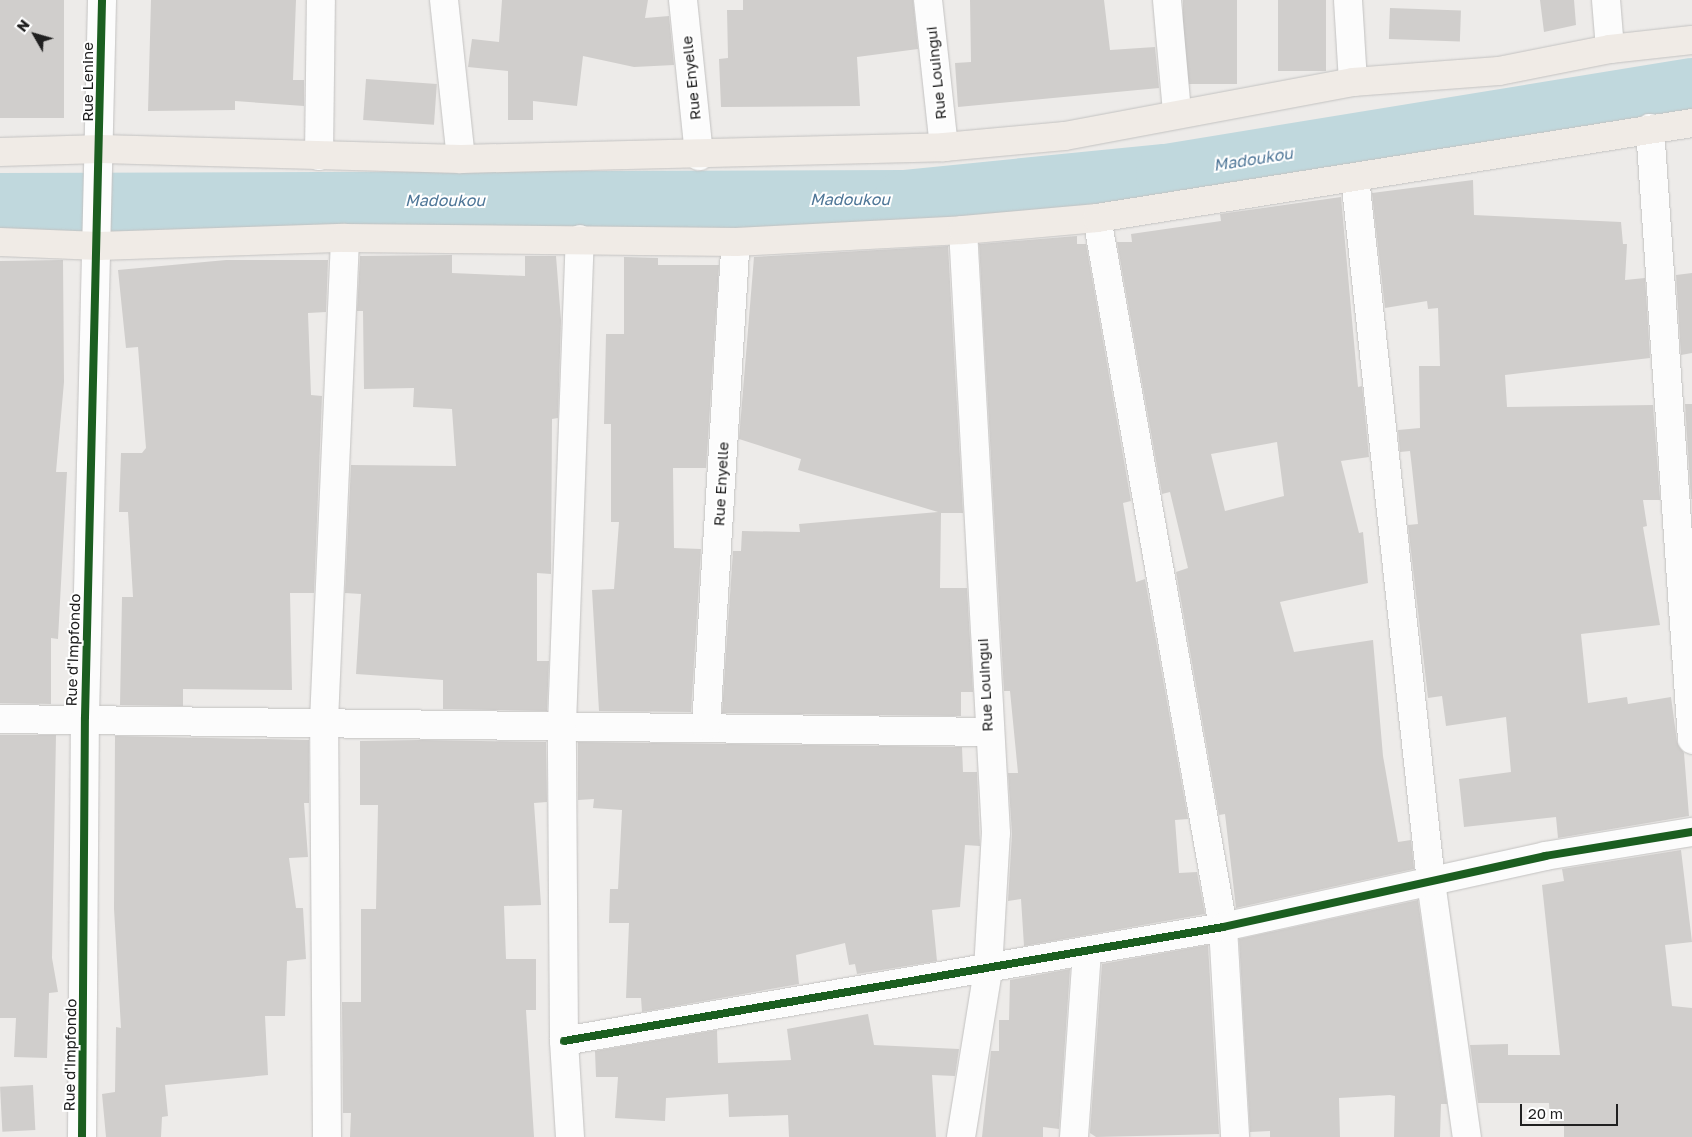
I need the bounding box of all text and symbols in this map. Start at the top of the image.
north arrow [10,10,60,60]
text: N [13,16,33,35]
street label: Rue Louingui [922,26,950,120]
street label: Rue Enyelle [678,35,704,121]
street label: Rue Lenine [79,42,97,122]
water label: Madoukou [1212,143,1294,175]
water label: Madoukou [810,189,890,209]
water label: Madoukou [405,190,485,210]
street label: Rue Enyelle [710,441,732,527]
street label: Rue d'Impfondo [62,593,84,707]
street label: Rue Louingui [974,638,996,732]
street label: Rue d'Impfondo [60,998,80,1112]
scale bar [1522,1094,1620,1126]
text: 20 m [1528,1104,1563,1122]

